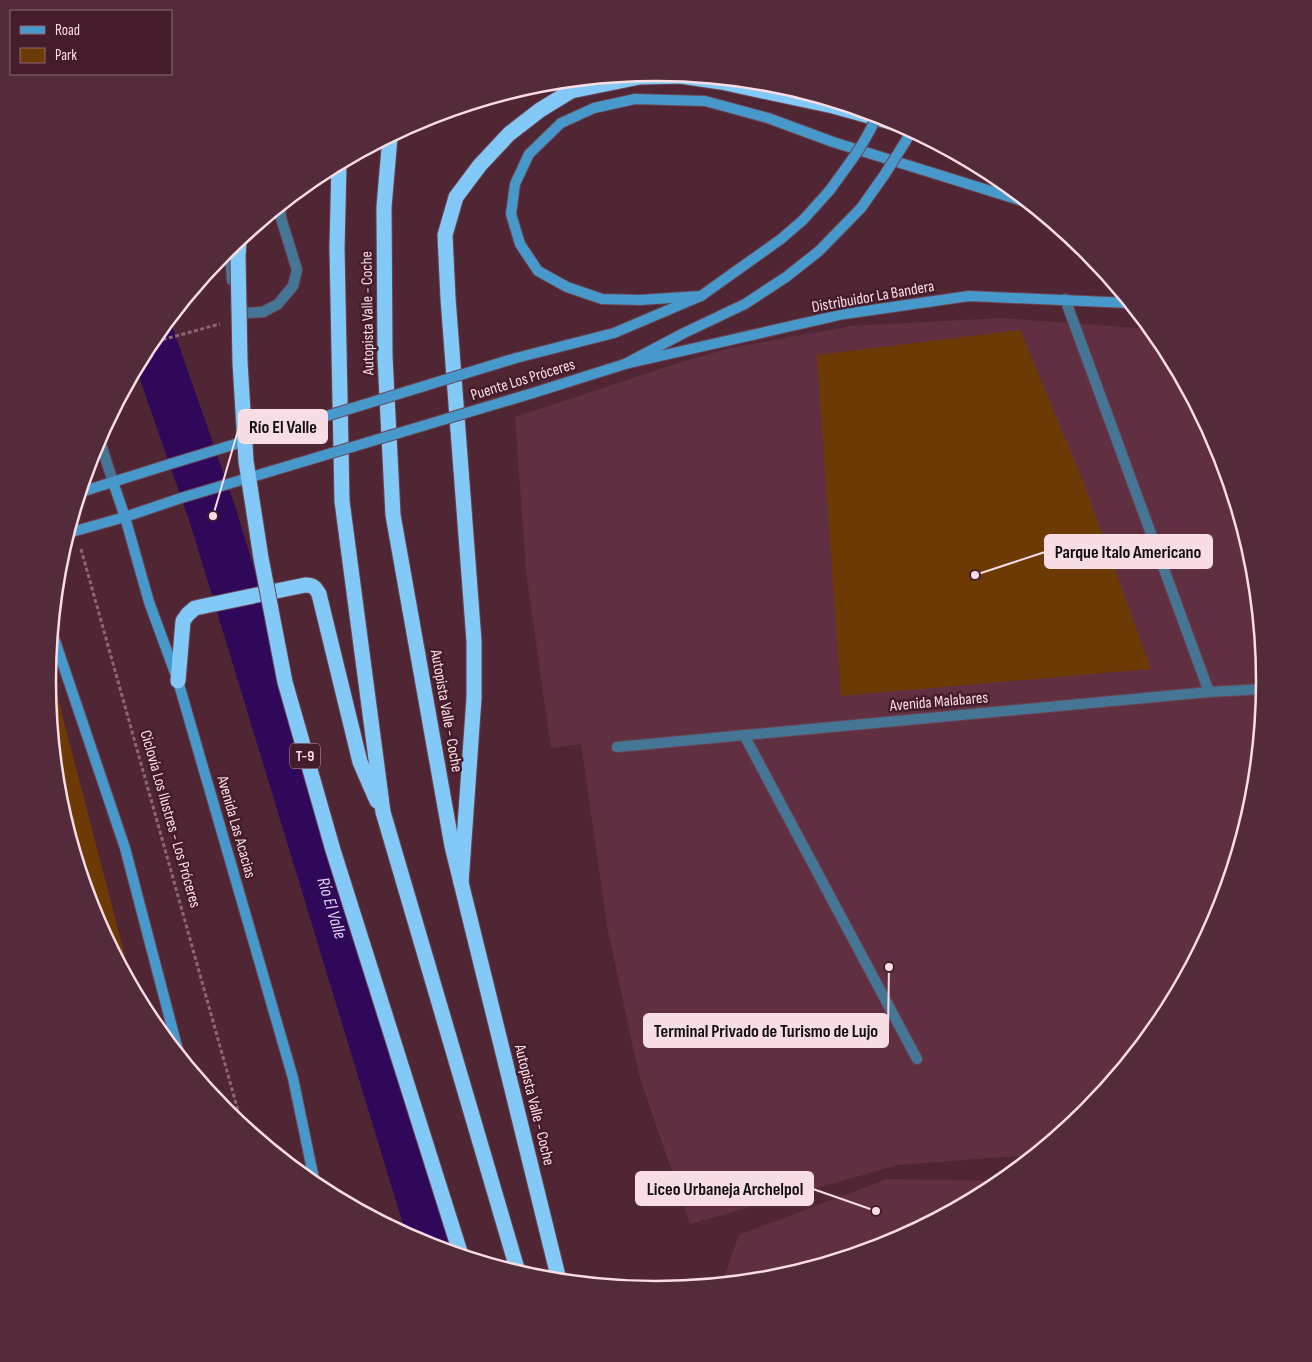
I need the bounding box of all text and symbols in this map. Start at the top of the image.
legend [10,10,172,75]
text: Road [55,21,80,40]
text: Park [55,46,77,65]
street label: Autopista Valle - Coche [357,251,379,376]
street label: Distribuidor La Bandera [810,277,936,317]
street label: Puente Los Próceres [468,355,578,405]
callout: Río El Valle [239,410,327,443]
text: Río El Valle [249,417,317,438]
callout: Parque Italo Americano [1045,535,1212,568]
text: Parque Italo Americano [1055,542,1202,563]
street label: Autopista Valle - Coche [426,647,466,774]
street label: Avenida Malabares [888,688,989,716]
street label: Ciclovía Los Ilustres - Los Próceres [136,728,205,910]
road number: T-9 [290,744,320,768]
street label: Avenida Las Acacias [212,773,260,881]
water label: Río El Valle [313,875,351,941]
callout: Terminal Privado de Turismo de Lujo [644,1014,888,1047]
text: Terminal Privado de Turismo de Lujo [654,1021,878,1042]
street label: Autopista Valle - Coche [510,1042,558,1167]
callout: Liceo Urbaneja Archelpol [636,1172,813,1205]
text: Liceo Urbaneja Archelpol [647,1179,803,1200]

